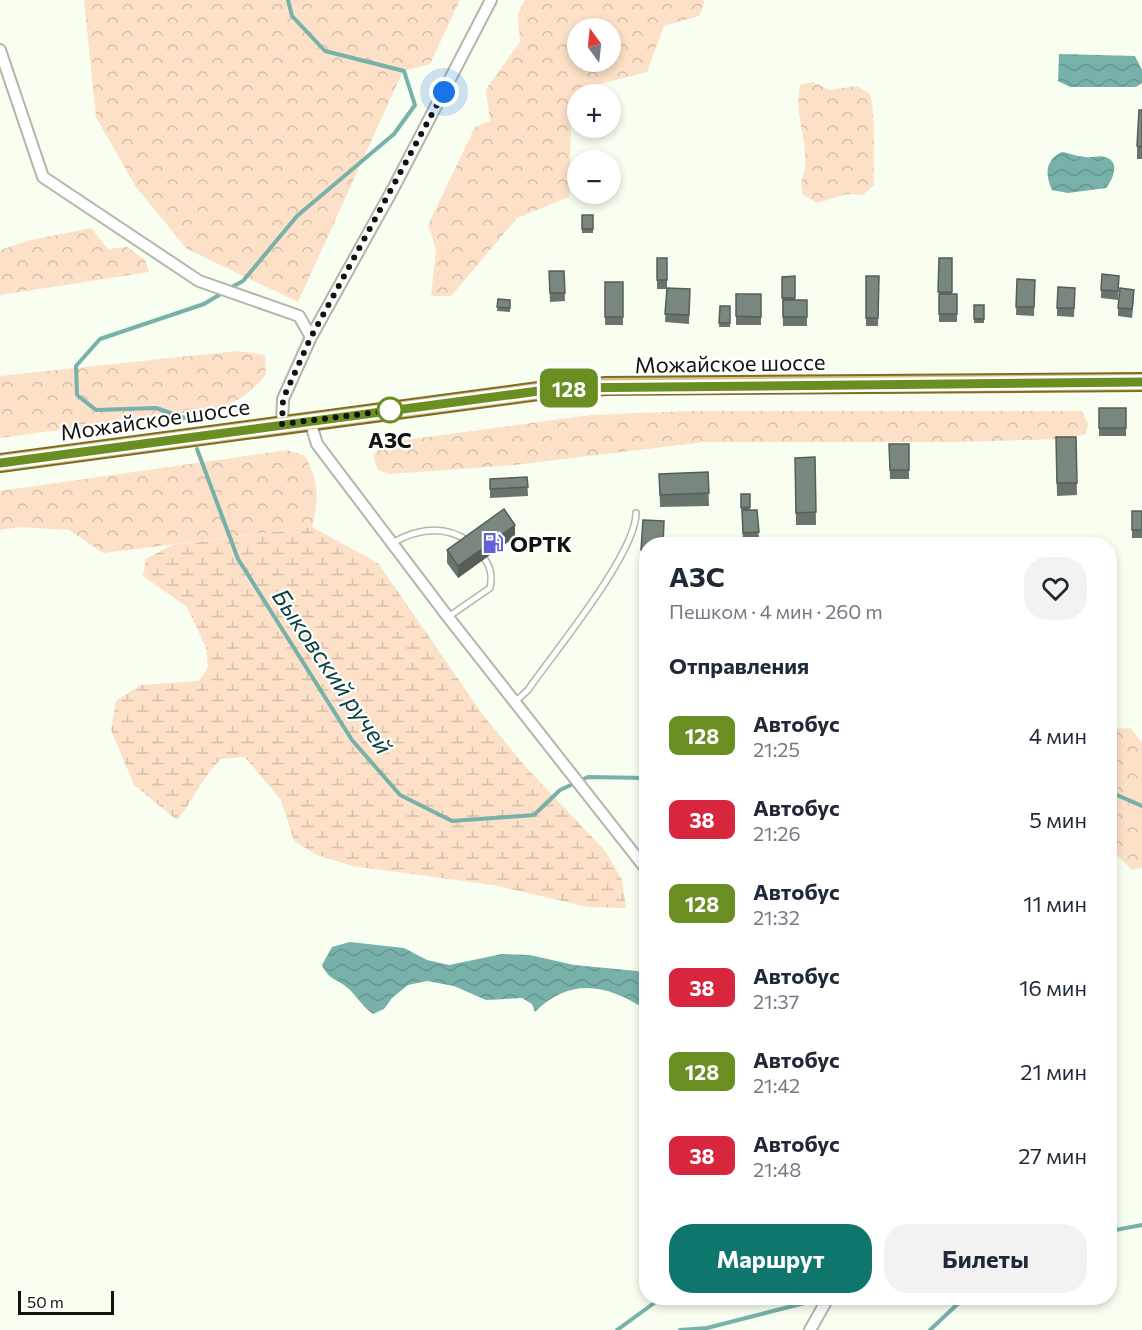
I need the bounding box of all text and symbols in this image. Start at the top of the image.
north arrow [567,18,621,72]
map controls [567,18,621,204]
your location [429,77,459,107]
button: + [567,84,621,138]
button: − [567,150,621,204]
street label: Можайское шоссе [634,348,826,378]
line badge: 128 [534,368,604,408]
text: 128 [552,376,586,401]
street label: Можайское шоссе [59,392,251,446]
marker: АЗС [377,397,403,423]
place label: АЗС [368,426,412,453]
place label: ОРТК [510,530,572,557]
fuel station icon: ОРТК [481,531,505,555]
button: heart [1024,557,1087,620]
text: АЗС [669,559,725,593]
water label: Быковский ручей [267,583,399,760]
text: Пешком · 4 мин · 260 m [669,599,883,623]
text: Отправления [669,652,809,679]
text: Автобус [753,710,840,737]
text: 4 мин [1029,722,1087,749]
text: 128 [685,723,719,748]
text: 21:25 [753,737,800,761]
text: Автобус [753,794,840,821]
text: 5 мин [1029,806,1087,833]
text: 38 [689,807,715,832]
text: 21:26 [753,821,801,845]
text: Автобус [753,878,840,905]
text: 11 мин [1023,890,1087,917]
text: 128 [685,891,719,916]
text: 21:32 [753,905,800,929]
text: Автобус [753,962,840,989]
text: 16 мин [1019,974,1087,1001]
text: 38 [689,975,715,1000]
text: 21:37 [753,989,799,1013]
text: Автобус [753,1046,840,1073]
text: 21 мин [1020,1058,1087,1085]
text: 128 [685,1059,719,1084]
text: 21:42 [753,1073,800,1097]
text: Автобус [753,1130,840,1157]
text: 27 мин [1018,1142,1087,1169]
text: 38 [689,1143,715,1168]
text: 21:48 [753,1157,802,1181]
button: Маршрут [669,1224,872,1293]
button: Билеты [884,1224,1087,1293]
scale bar [18,1288,114,1316]
text: 50 m [27,1292,64,1311]

